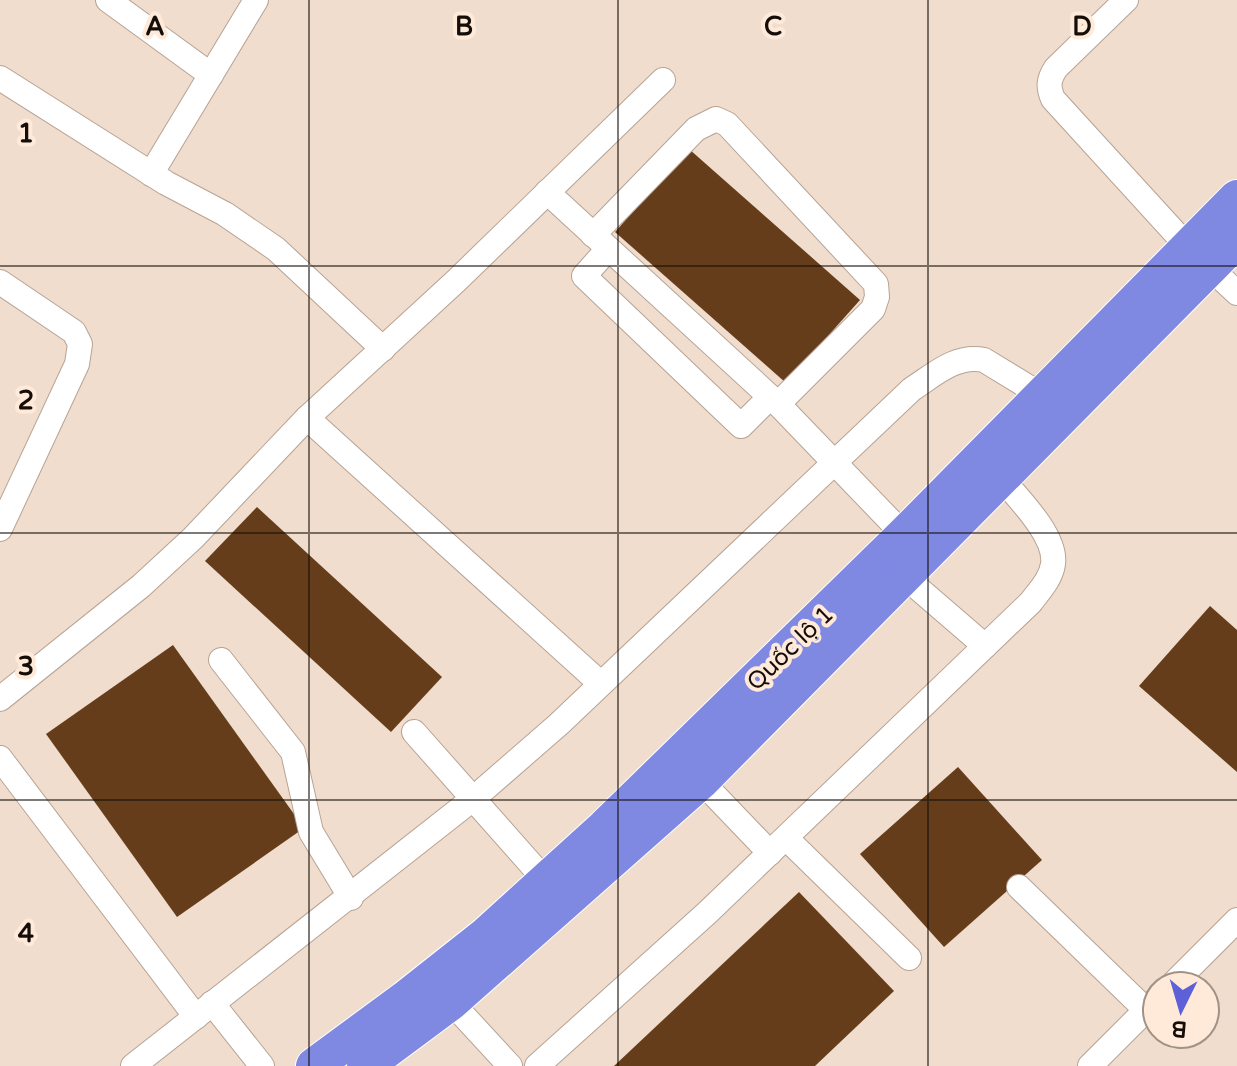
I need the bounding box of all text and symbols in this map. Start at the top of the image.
text: A [145,11,165,42]
text: B [455,11,473,42]
text: C [764,11,782,42]
text: D [1072,11,1092,42]
text: 1 [18,118,34,149]
text: 2 [18,385,34,416]
street label: Quốc lộ 1 [741,600,840,697]
text: 3 [18,651,34,682]
text: 4 [18,918,34,949]
north arrow [1141,970,1221,1050]
text: B [1171,1015,1188,1043]

